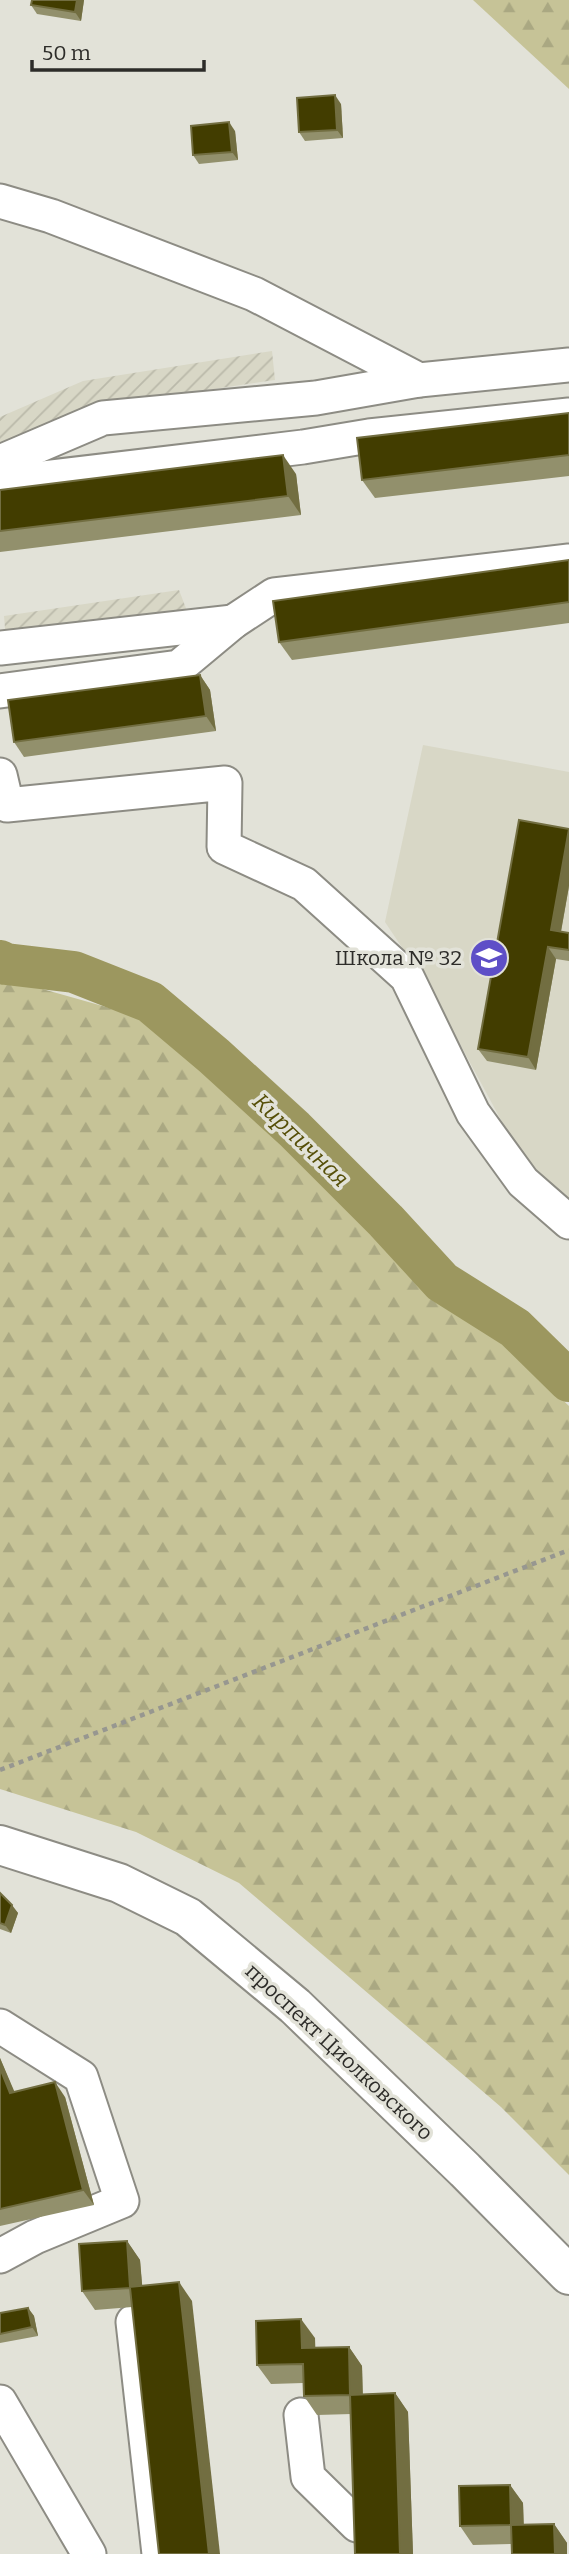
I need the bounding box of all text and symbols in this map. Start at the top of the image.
scale bar [32,28,203,72]
text: 50 m [42,40,91,66]
school or university icon: Школа № 32 [468,937,510,979]
place label: Школа № 32 [335,945,462,971]
water label: Кирпичная [247,1087,355,1193]
street label: проспект Циолковского [240,1958,438,2146]

